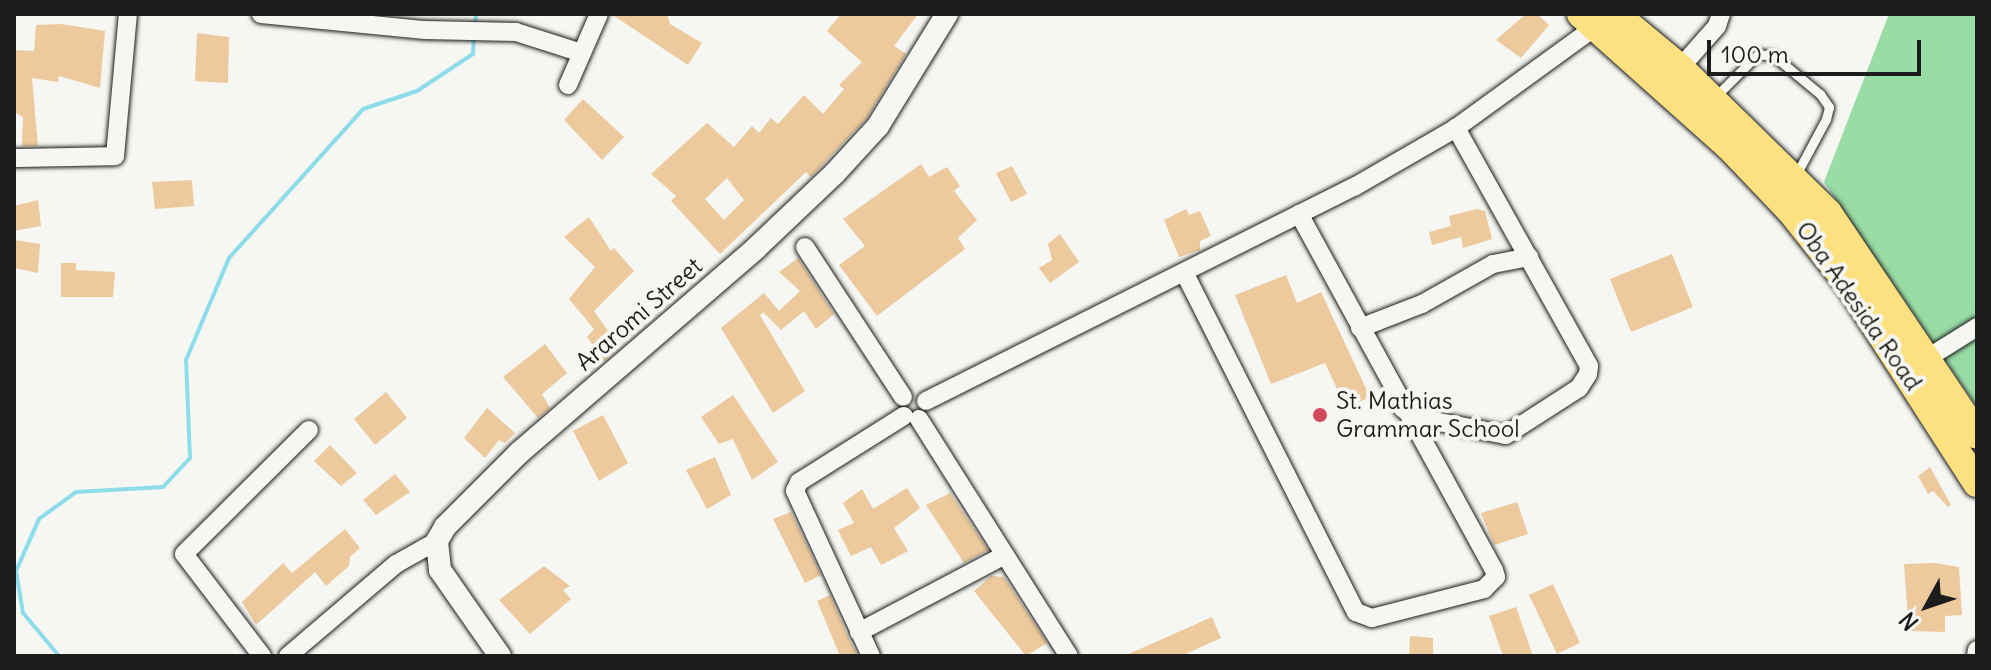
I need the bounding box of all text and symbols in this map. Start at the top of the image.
scale bar [1711,24,1925,74]
text: 100 m [1721,39,1789,69]
street label: Oba Adesida Road [1790,216,1928,396]
street label: Araromi Street [570,251,708,377]
place label: St. Mathias Grammar School [1336,387,1520,443]
marker: St. Mathias Grammar School [1311,406,1329,424]
north arrow [1887,566,1967,646]
text: N [1893,607,1924,636]

